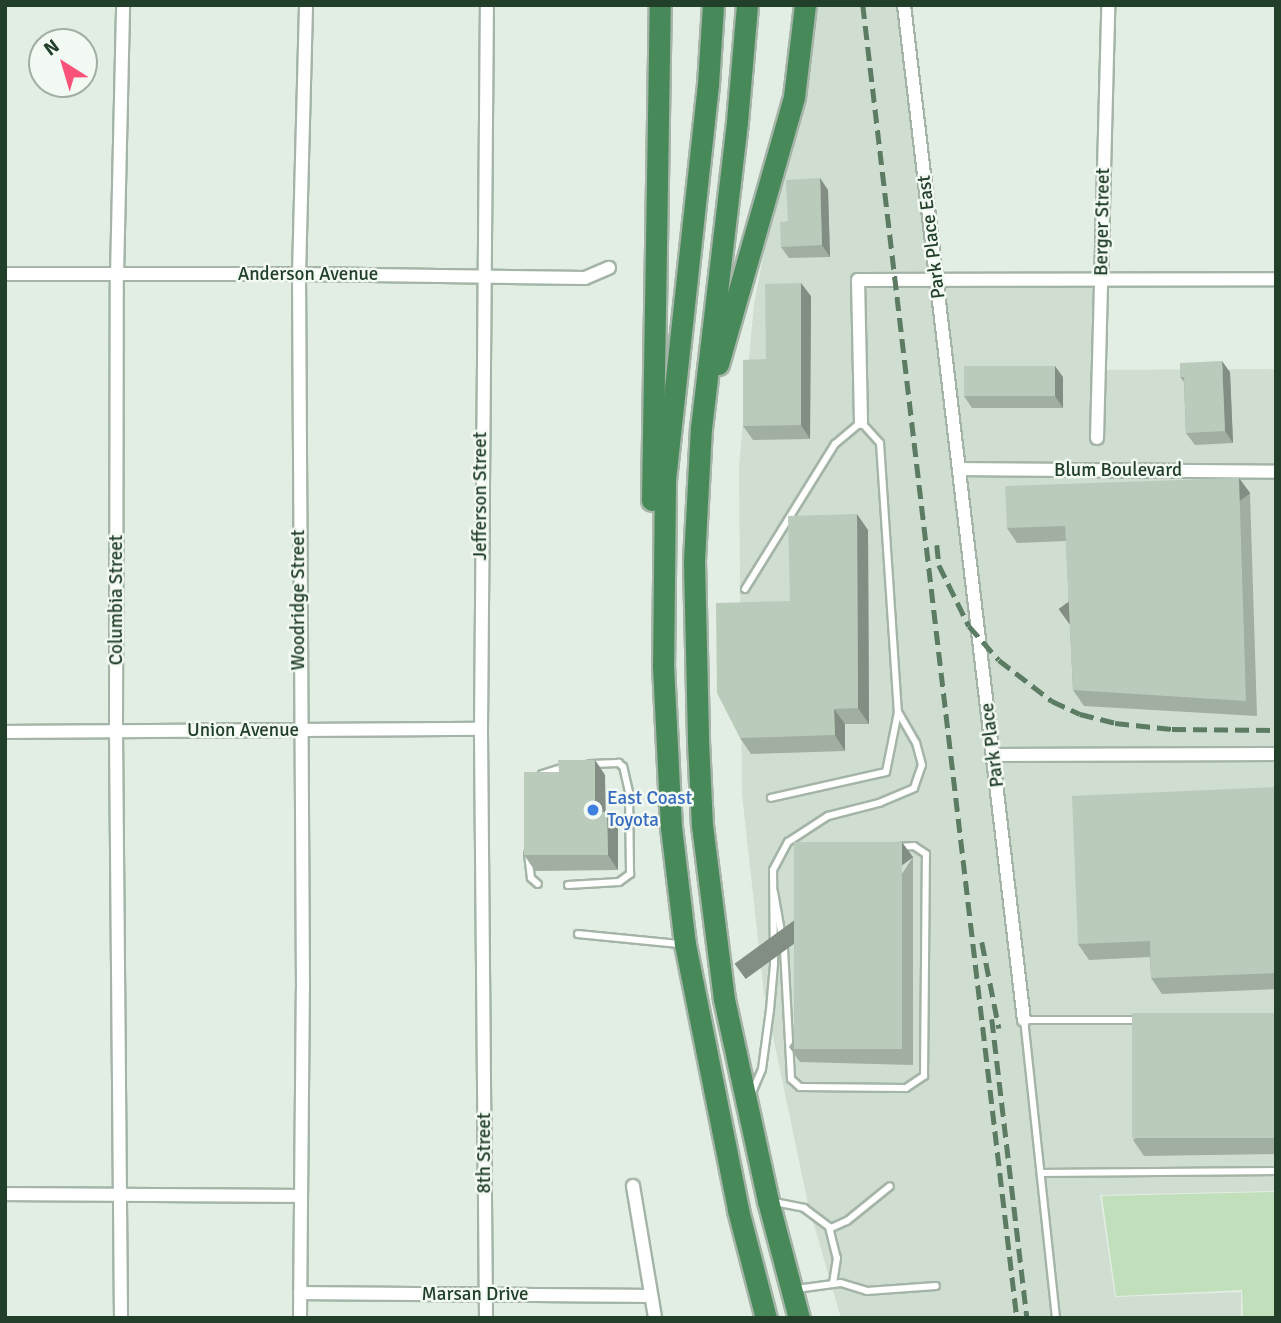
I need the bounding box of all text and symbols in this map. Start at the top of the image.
north arrow [28,28,98,98]
text: N [39,34,64,61]
street label: Berger Street [1091,168,1115,276]
street label: Park Place East [913,174,951,300]
street label: Anderson Avenue [238,264,378,286]
street label: Jefferson Street [470,432,492,560]
street label: Blum Boulevard [1054,460,1182,482]
street label: Woodridge Street [288,530,310,670]
street label: Columbia Street [106,535,128,665]
street label: Park Place [977,701,1009,789]
street label: Union Avenue [187,720,299,742]
place label: East Coast Toyota [607,788,692,832]
marker: East Coast Toyota [585,802,601,818]
street label: 8th Street [474,1113,496,1193]
street label: Marsan Drive [422,1284,528,1306]

